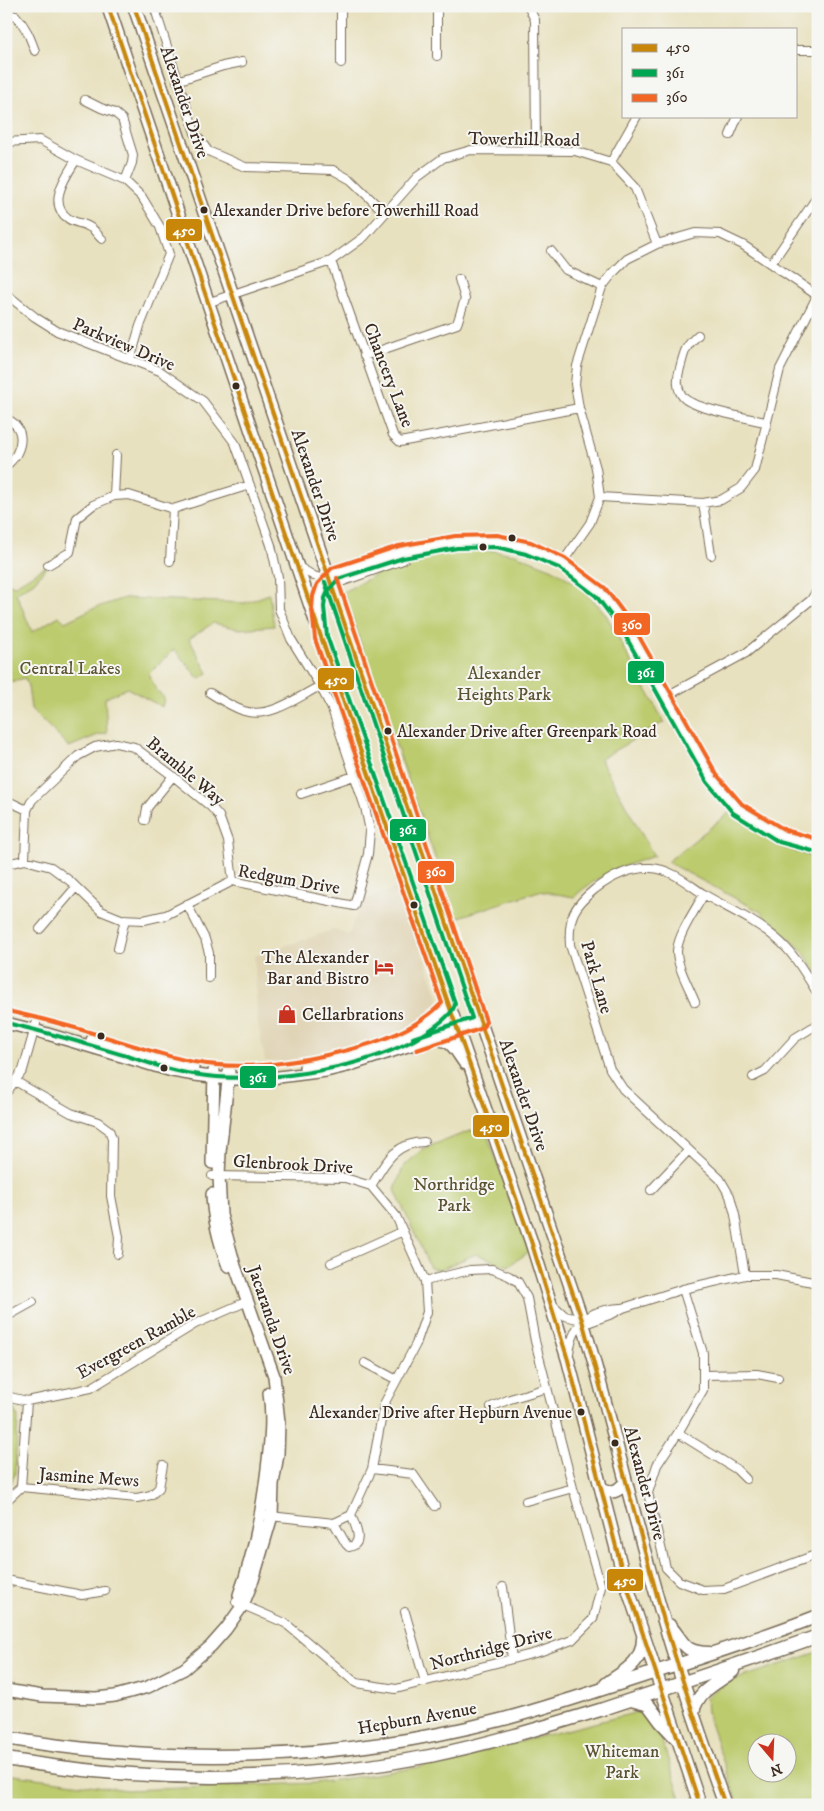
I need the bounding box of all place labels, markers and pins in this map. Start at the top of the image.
place label: Alexander Drive before Towerhill Road [213,200,479,222]
marker: Alexander Drive before Towerhill Road [199,205,209,215]
unlabelled marker [231,381,241,391]
unlabelled marker [507,533,517,543]
unlabelled marker [478,542,488,552]
place label: Alexander Drive after Greenpark Road [397,721,657,743]
marker: Alexander Drive after Greenpark Road [383,726,393,736]
unlabelled marker [409,900,419,910]
place label: The Alexander Bar and Bistro [261,947,369,990]
hotel icon: The Alexander Bar and Bistro [373,956,395,978]
shop icon: Cellarbrations [276,1003,298,1025]
place label: Cellarbrations [302,1004,404,1026]
unlabelled marker [96,1031,106,1041]
unlabelled marker [159,1063,169,1073]
place label: Alexander Drive after Hepburn Avenue [309,1402,572,1424]
marker: Alexander Drive after Hepburn Avenue [576,1407,586,1417]
unlabelled marker [610,1438,620,1448]

